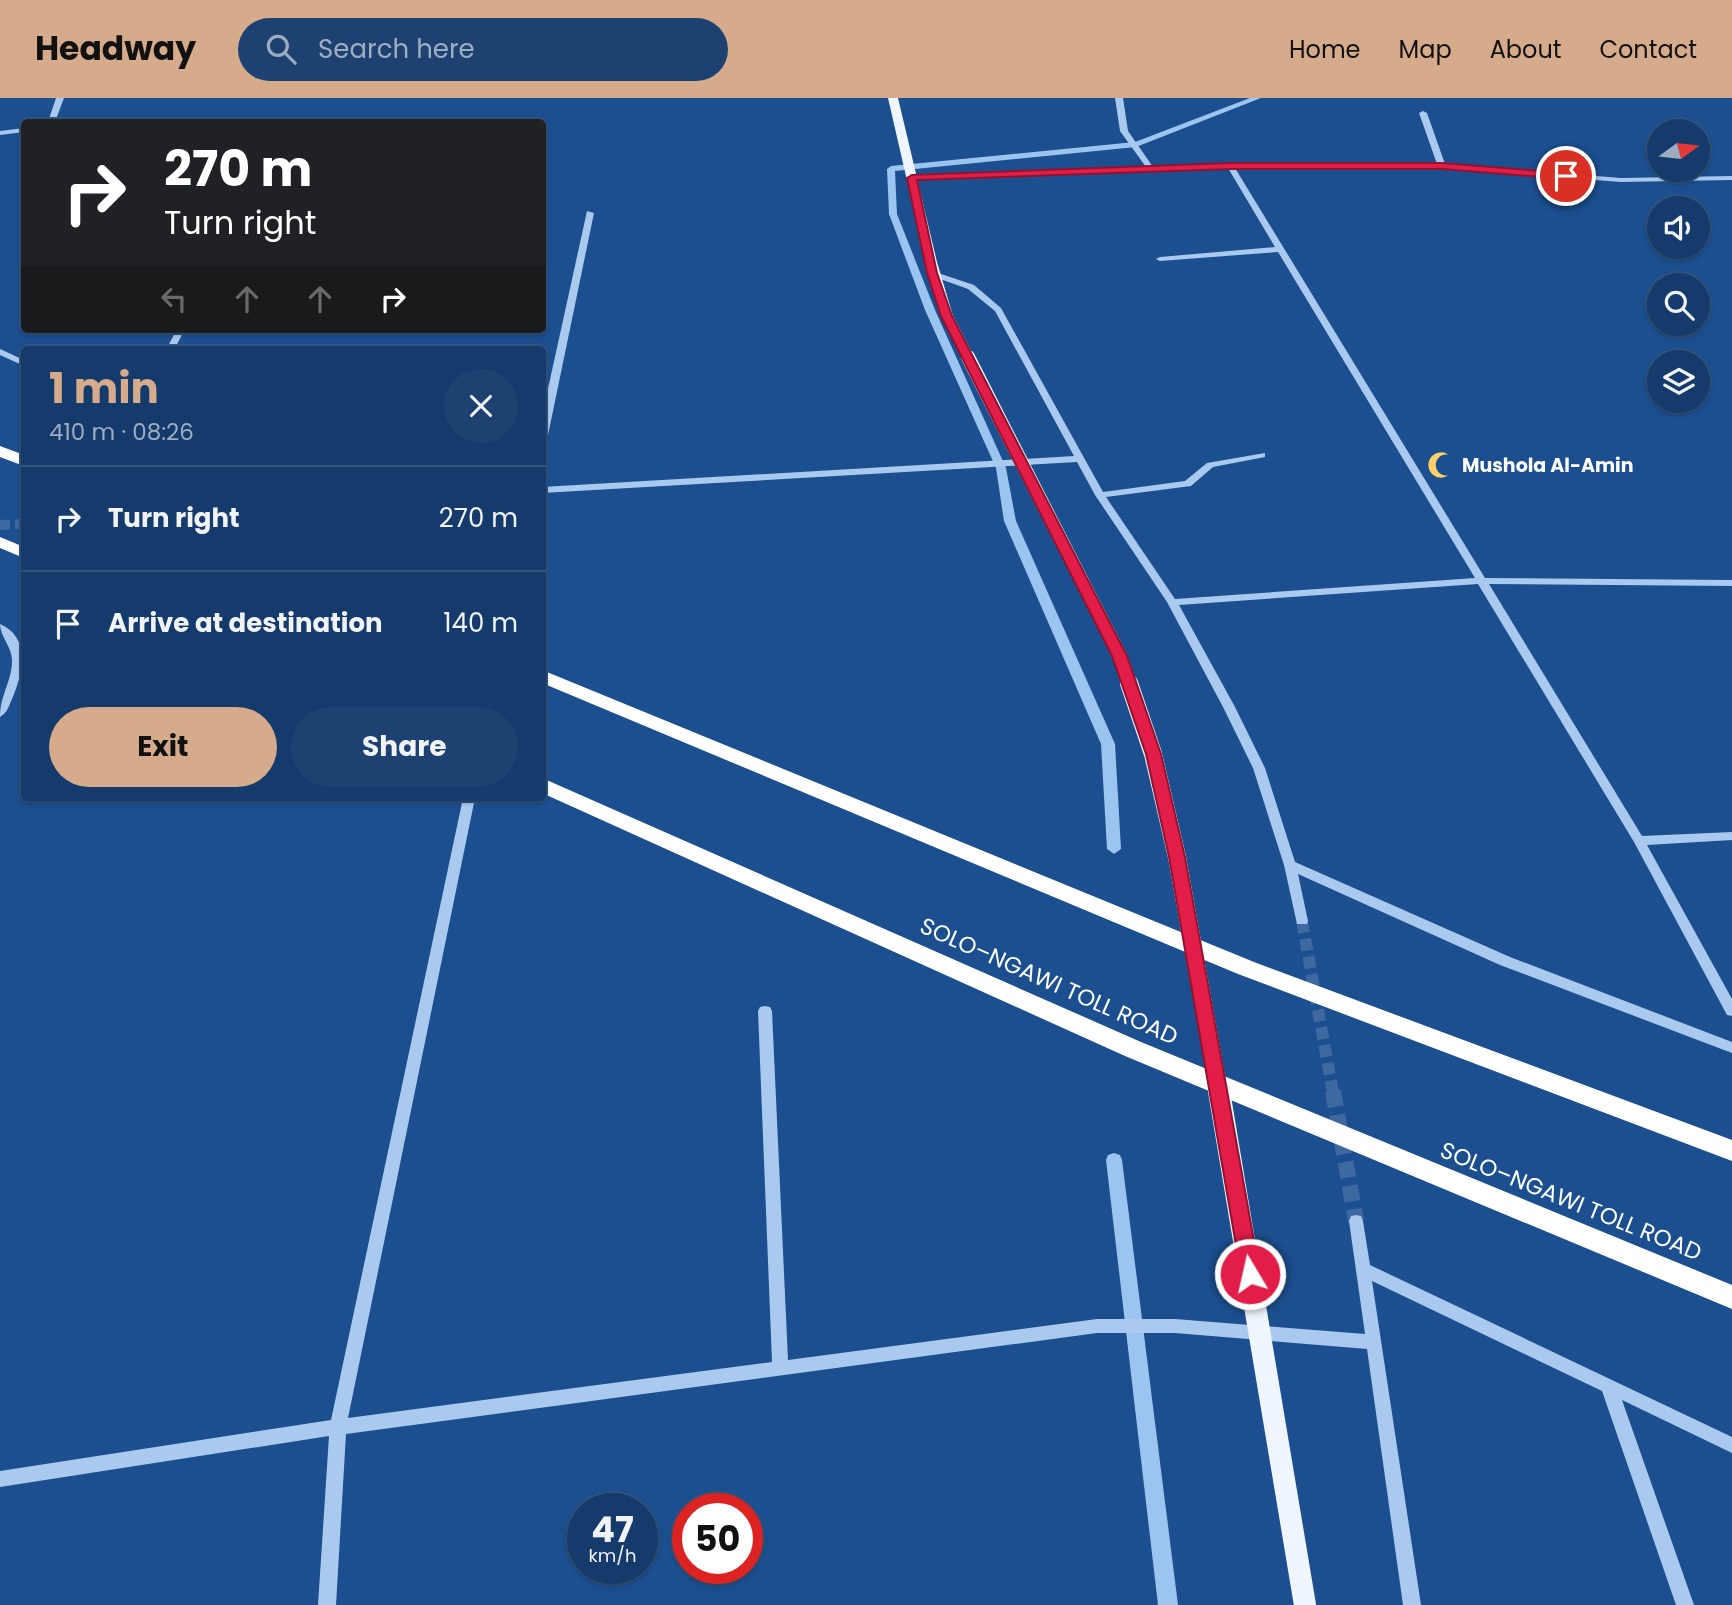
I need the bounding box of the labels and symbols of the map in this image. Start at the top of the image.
north arrow [1647,119,1710,182]
pin [1536,146,1596,206]
mosque icon: Mushola Al-Amin [1426,450,1456,480]
place label: Mushola Al-Amin [1462,452,1633,479]
street label: SOLO–NGAWI TOLL ROAD [915,910,1183,1052]
street label: SOLO–NGAWI TOLL ROAD [1436,1134,1706,1268]
position arrow [1213,1237,1287,1311]
speed limit sign: 50 [672,1493,763,1584]

